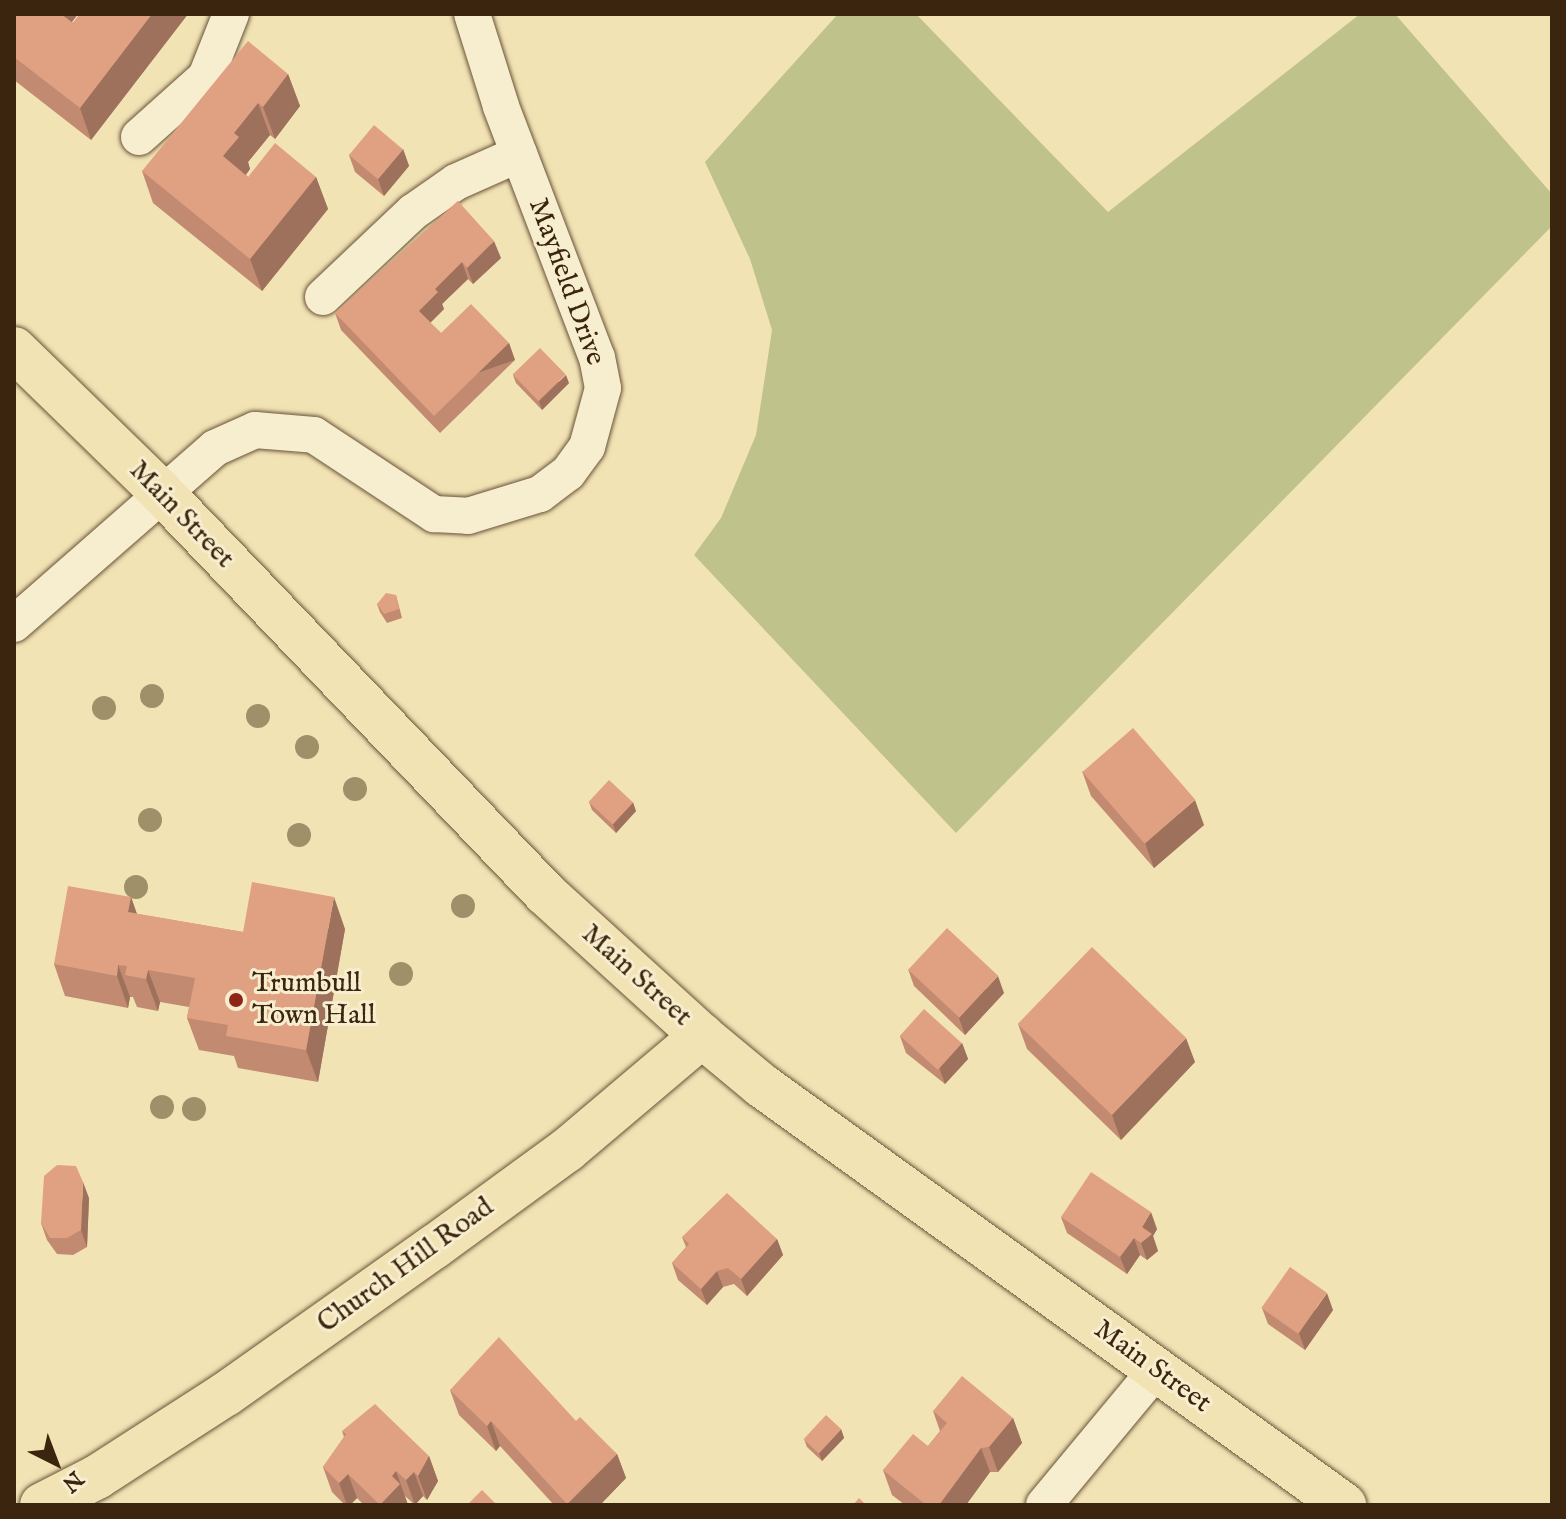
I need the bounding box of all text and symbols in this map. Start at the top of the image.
street label: Mayfield Drive [520,194,612,370]
street label: Main Street [121,454,241,576]
street label: Main Street [574,918,698,1034]
place label: Trumbull Town Hall [252,967,376,1033]
marker: Trumbull Town Hall [227,991,245,1009]
street label: Church Hill Road [312,1191,500,1341]
street label: Main Street [1087,1313,1217,1421]
north arrow [16,1423,96,1503]
text: N [56,1464,89,1498]

